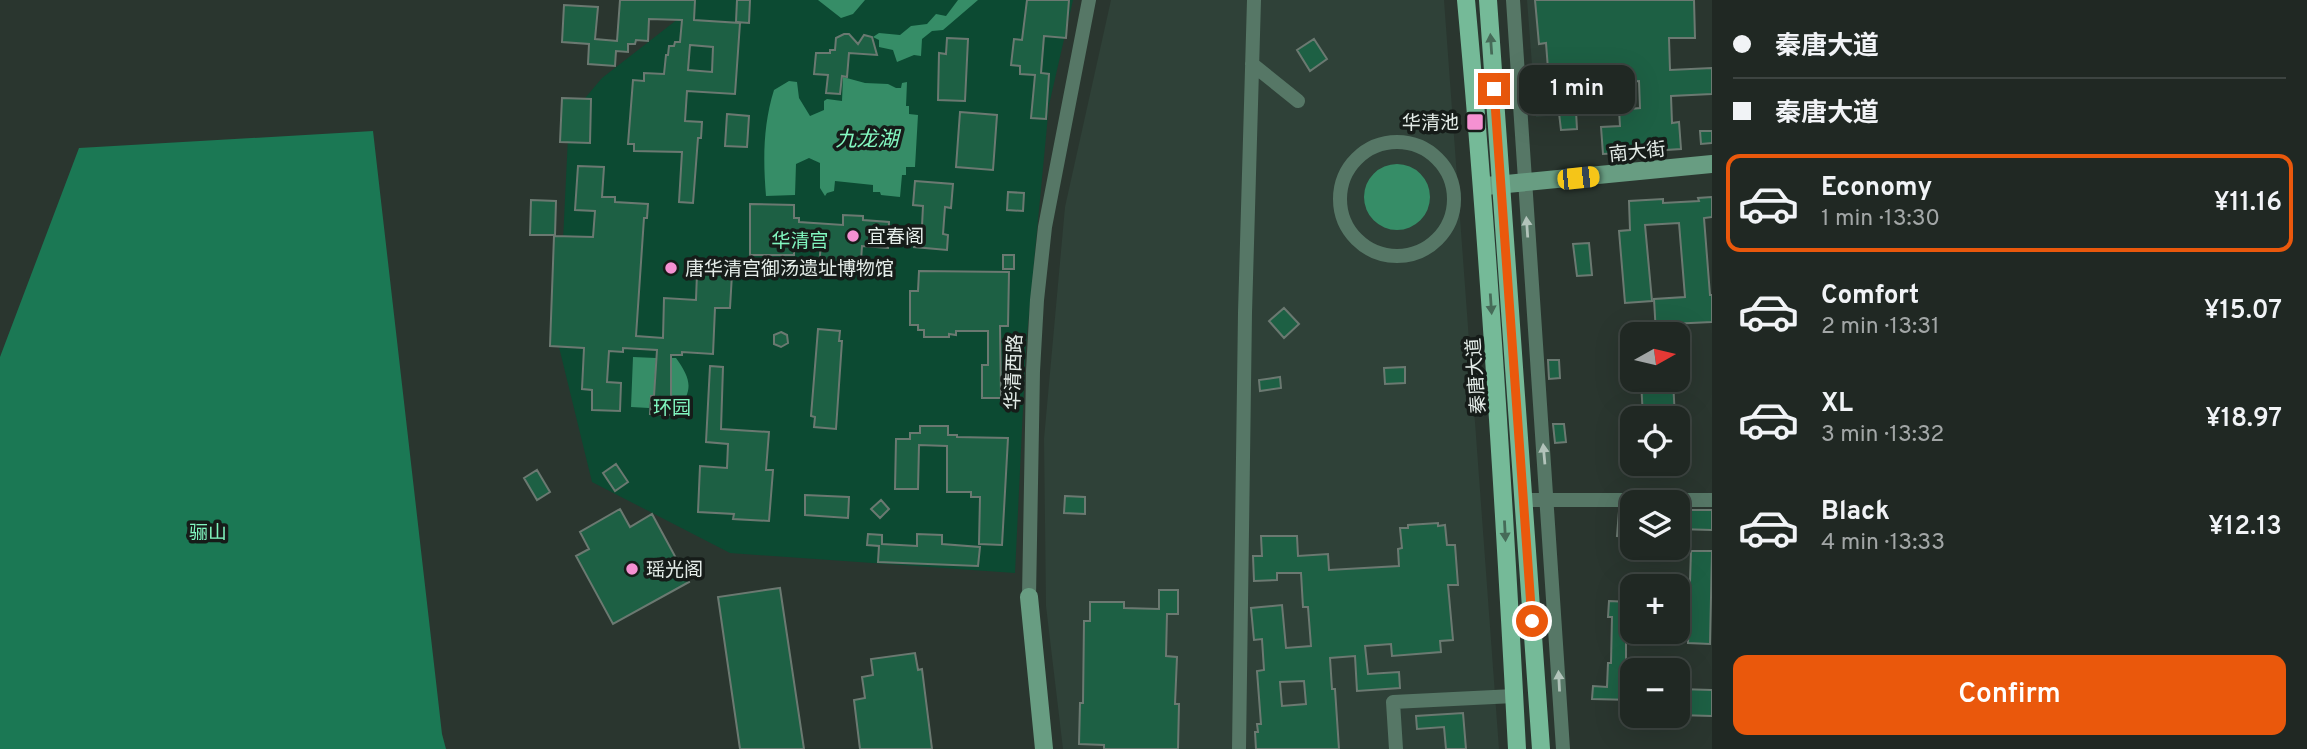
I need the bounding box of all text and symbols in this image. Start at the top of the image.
text: 秦唐大道 [1775,31,1879,64]
one-way arrow [1485,33,1496,55]
callout: 1 min [1518,64,1634,114]
route end [1478,73,1510,105]
text: 1 min [1550,75,1604,104]
text: 秦唐大道 [1775,98,1879,131]
place label: 华清池 [1402,112,1459,136]
marker: 华清池 [1465,112,1485,132]
water label: 九龙湖 [836,127,901,154]
street label: 南大街 [1608,138,1667,168]
car [1557,165,1600,191]
icon: car [1737,172,1800,235]
text: Economy [1821,172,1932,205]
text: ¥11.16 [2214,187,2282,220]
text: 1 min · 13:30 [1821,205,1940,234]
one-way arrow [1521,216,1532,238]
place label: 宜春阁 [867,226,924,250]
marker: 宜春阁 [845,228,861,244]
park label: 华清宫 [771,230,829,254]
place label: 唐华清宫御汤遗址博物馆 [685,258,894,282]
marker: 唐华清宫御汤遗址博物馆 [663,260,679,276]
icon: car [1737,280,1800,343]
text: Comfort [1821,280,1919,313]
one-way arrow [1486,293,1497,315]
text: ¥15.07 [2204,295,2282,328]
text: 2 min · 13:31 [1821,313,1940,342]
north arrow [1620,322,1690,392]
map controls [1620,322,1690,728]
street label: 华清西路 [1002,334,1028,410]
street label: 秦唐大道 [1462,337,1492,415]
icon: car [1737,388,1800,451]
text: XL [1821,388,1853,421]
park label: 环园 [653,397,691,421]
text: ¥18.97 [2205,403,2282,436]
button: locate [1620,406,1690,476]
text: 3 min · 13:32 [1821,421,1944,450]
one-way arrow [1538,443,1549,465]
button: layers [1620,490,1690,560]
icon: car [1737,496,1800,559]
text: Black [1821,496,1890,529]
text: ¥12.13 [2209,511,2282,544]
one-way arrow [1500,520,1511,542]
park label: 骊山 [189,522,227,546]
text: 4 min · 13:33 [1821,529,1945,558]
place label: 瑶光阁 [646,559,703,583]
marker: 瑶光阁 [624,561,640,577]
button: + [1620,574,1690,644]
route start [1516,605,1548,637]
button: Confirm [1733,655,2286,735]
button: − [1620,658,1690,728]
one-way arrow [1553,670,1564,692]

